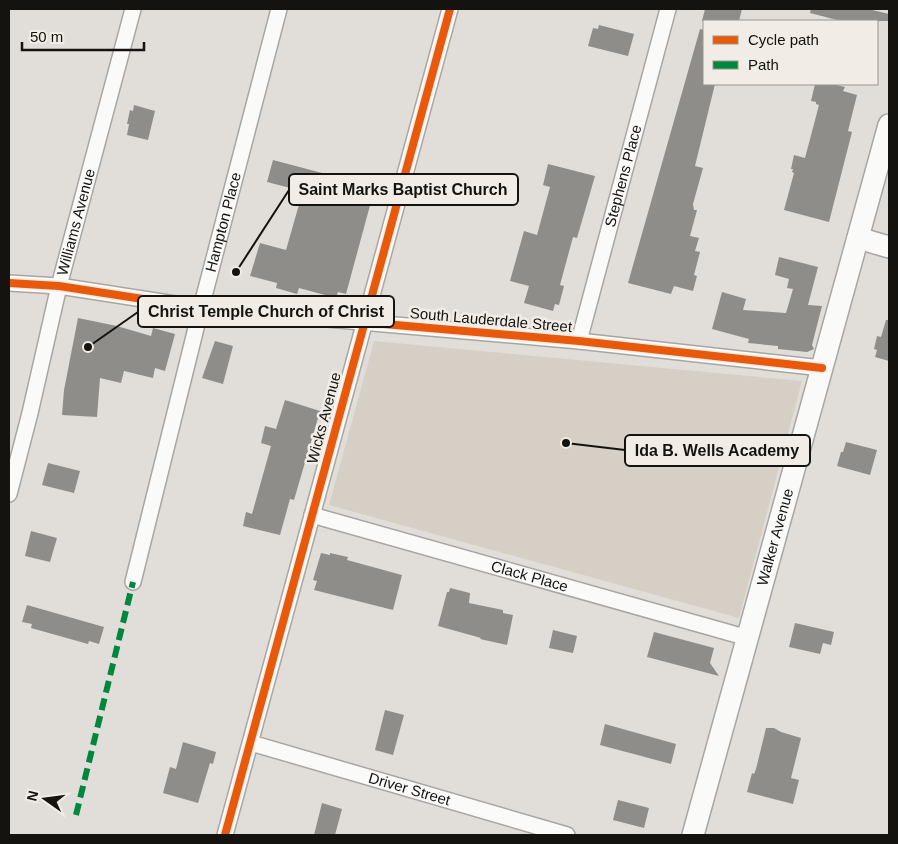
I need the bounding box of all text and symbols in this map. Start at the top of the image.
scale bar [22,20,145,52]
legend [703,20,878,85]
text: 50 m [30,28,63,45]
text: Cycle path [748,31,819,48]
text: Path [748,56,779,73]
street label: Stephens Place [601,123,645,229]
street label: Williams Avenue [53,167,98,277]
street label: Hampton Place [202,170,244,274]
callout: Saint Marks Baptist Church [289,174,518,205]
text: Saint Marks Baptist Church [299,181,507,198]
callout: Christ Temple Church of Christ [138,296,394,327]
text: Christ Temple Church of Christ [148,303,385,320]
street label: South Lauderdale Street [409,304,574,335]
street label: Wicks Avenue [303,370,344,465]
callout: Ida B. Wells Academy [625,435,810,466]
text: Ida B. Wells Academy [635,442,799,459]
street label: Walker Avenue [753,487,796,588]
street label: Clack Place [489,557,570,595]
street label: Driver Street [367,769,453,809]
north arrow [20,774,70,824]
text: N [23,789,41,803]

